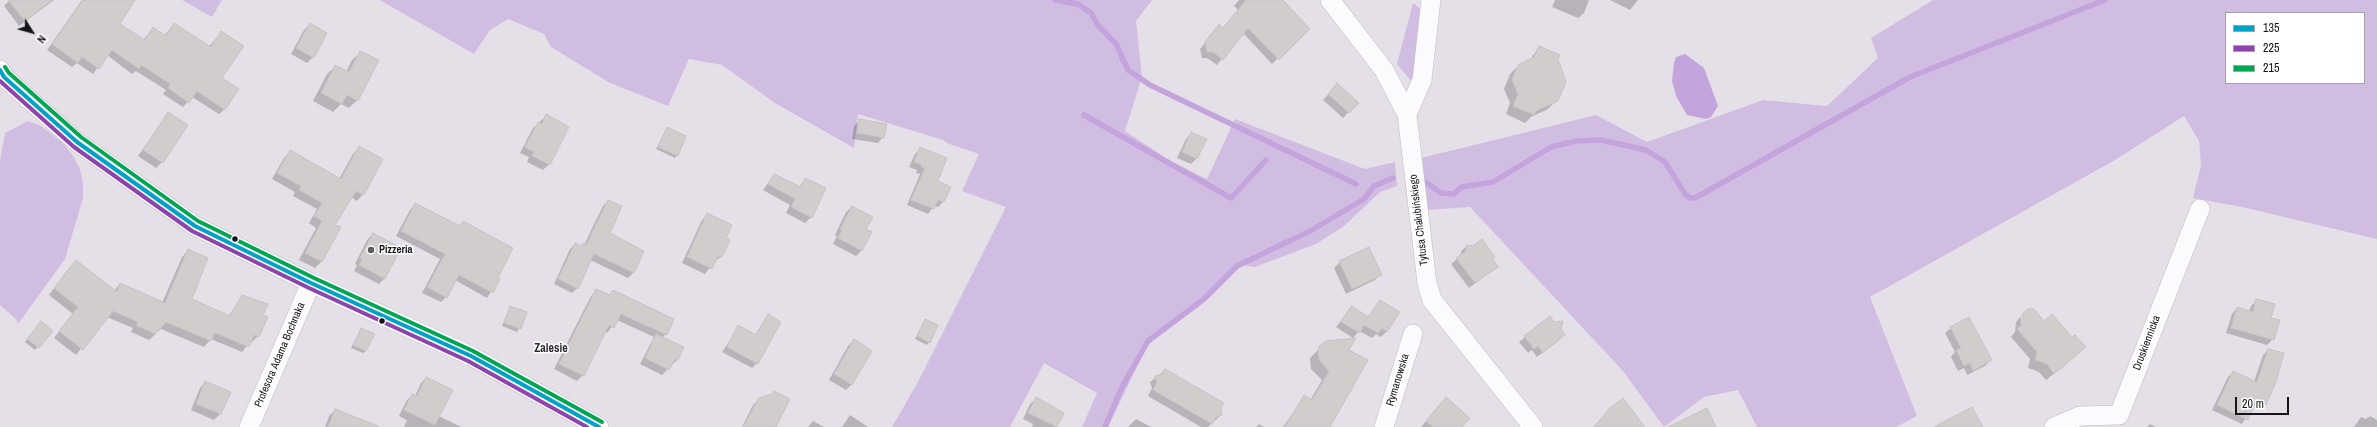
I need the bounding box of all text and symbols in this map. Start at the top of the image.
north arrow [12,12,52,52]
legend [2225,12,2365,84]
text: 135 [2263,20,2279,36]
text: N [34,32,49,46]
text: 225 [2263,40,2279,56]
text: 215 [2263,60,2279,76]
street label: Tytusa Chałubińskiego [1407,174,1431,266]
unlabelled marker [230,234,240,244]
place label: Pizzeria [379,243,413,257]
marker: Pizzeria [366,245,376,255]
street label: Profesora Adama Bochnaka [252,300,308,410]
street label: Druskiennicka [2131,314,2163,372]
unlabelled marker [377,316,387,326]
district label: Zalesie [534,342,568,356]
street label: Rymanowska [1384,352,1412,408]
scale bar [2237,389,2291,415]
text: 20 m [2242,396,2264,412]

